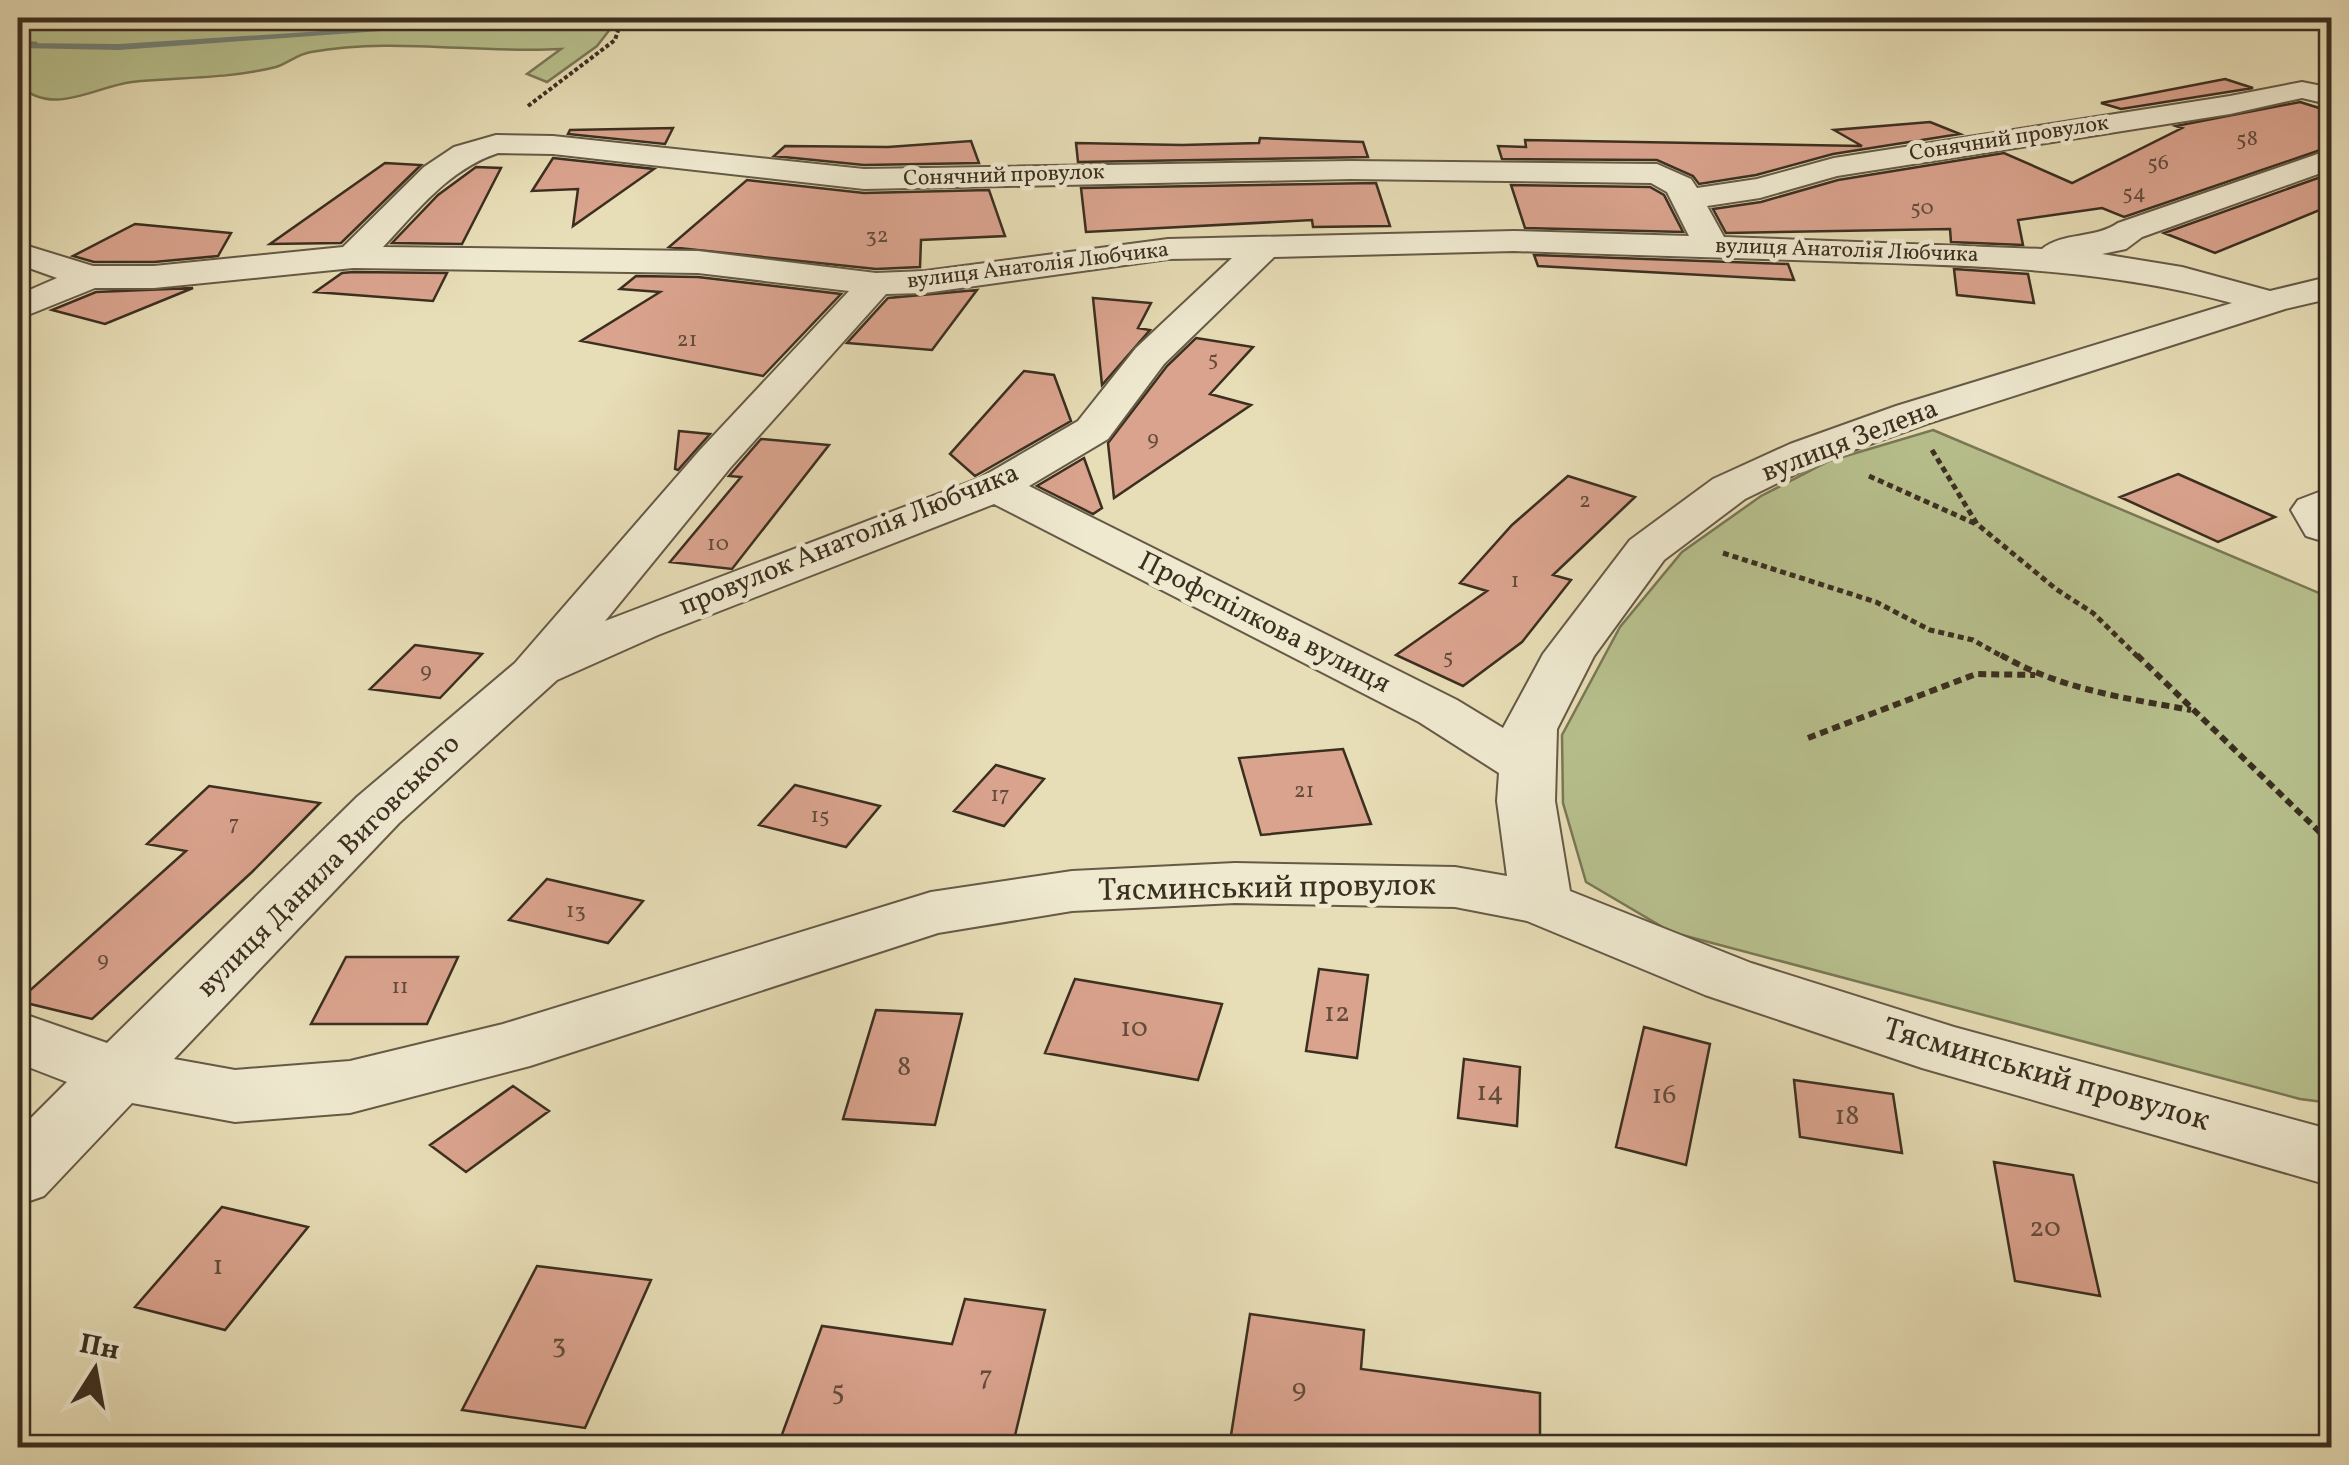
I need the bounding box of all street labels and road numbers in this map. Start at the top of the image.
street label: Сонячний провулок [1907,108,2111,170]
street label: Сонячний провулок [903,157,1105,195]
street label: вулиця Анатолія Любчика [1715,231,1979,271]
street label: вулиця Анатолія Любчика [905,235,1171,297]
street label: вулиця Зелена [1756,389,1944,493]
street label: провулок Анатолія Любчика [673,454,1025,626]
street label: Профспілкова вулиця [1131,542,1397,704]
street label: вулиця Данила Виговського [189,726,469,1006]
street label: Тясминський провулок [1098,864,1436,914]
street label: Тясминський провулок [1877,1008,2215,1144]

